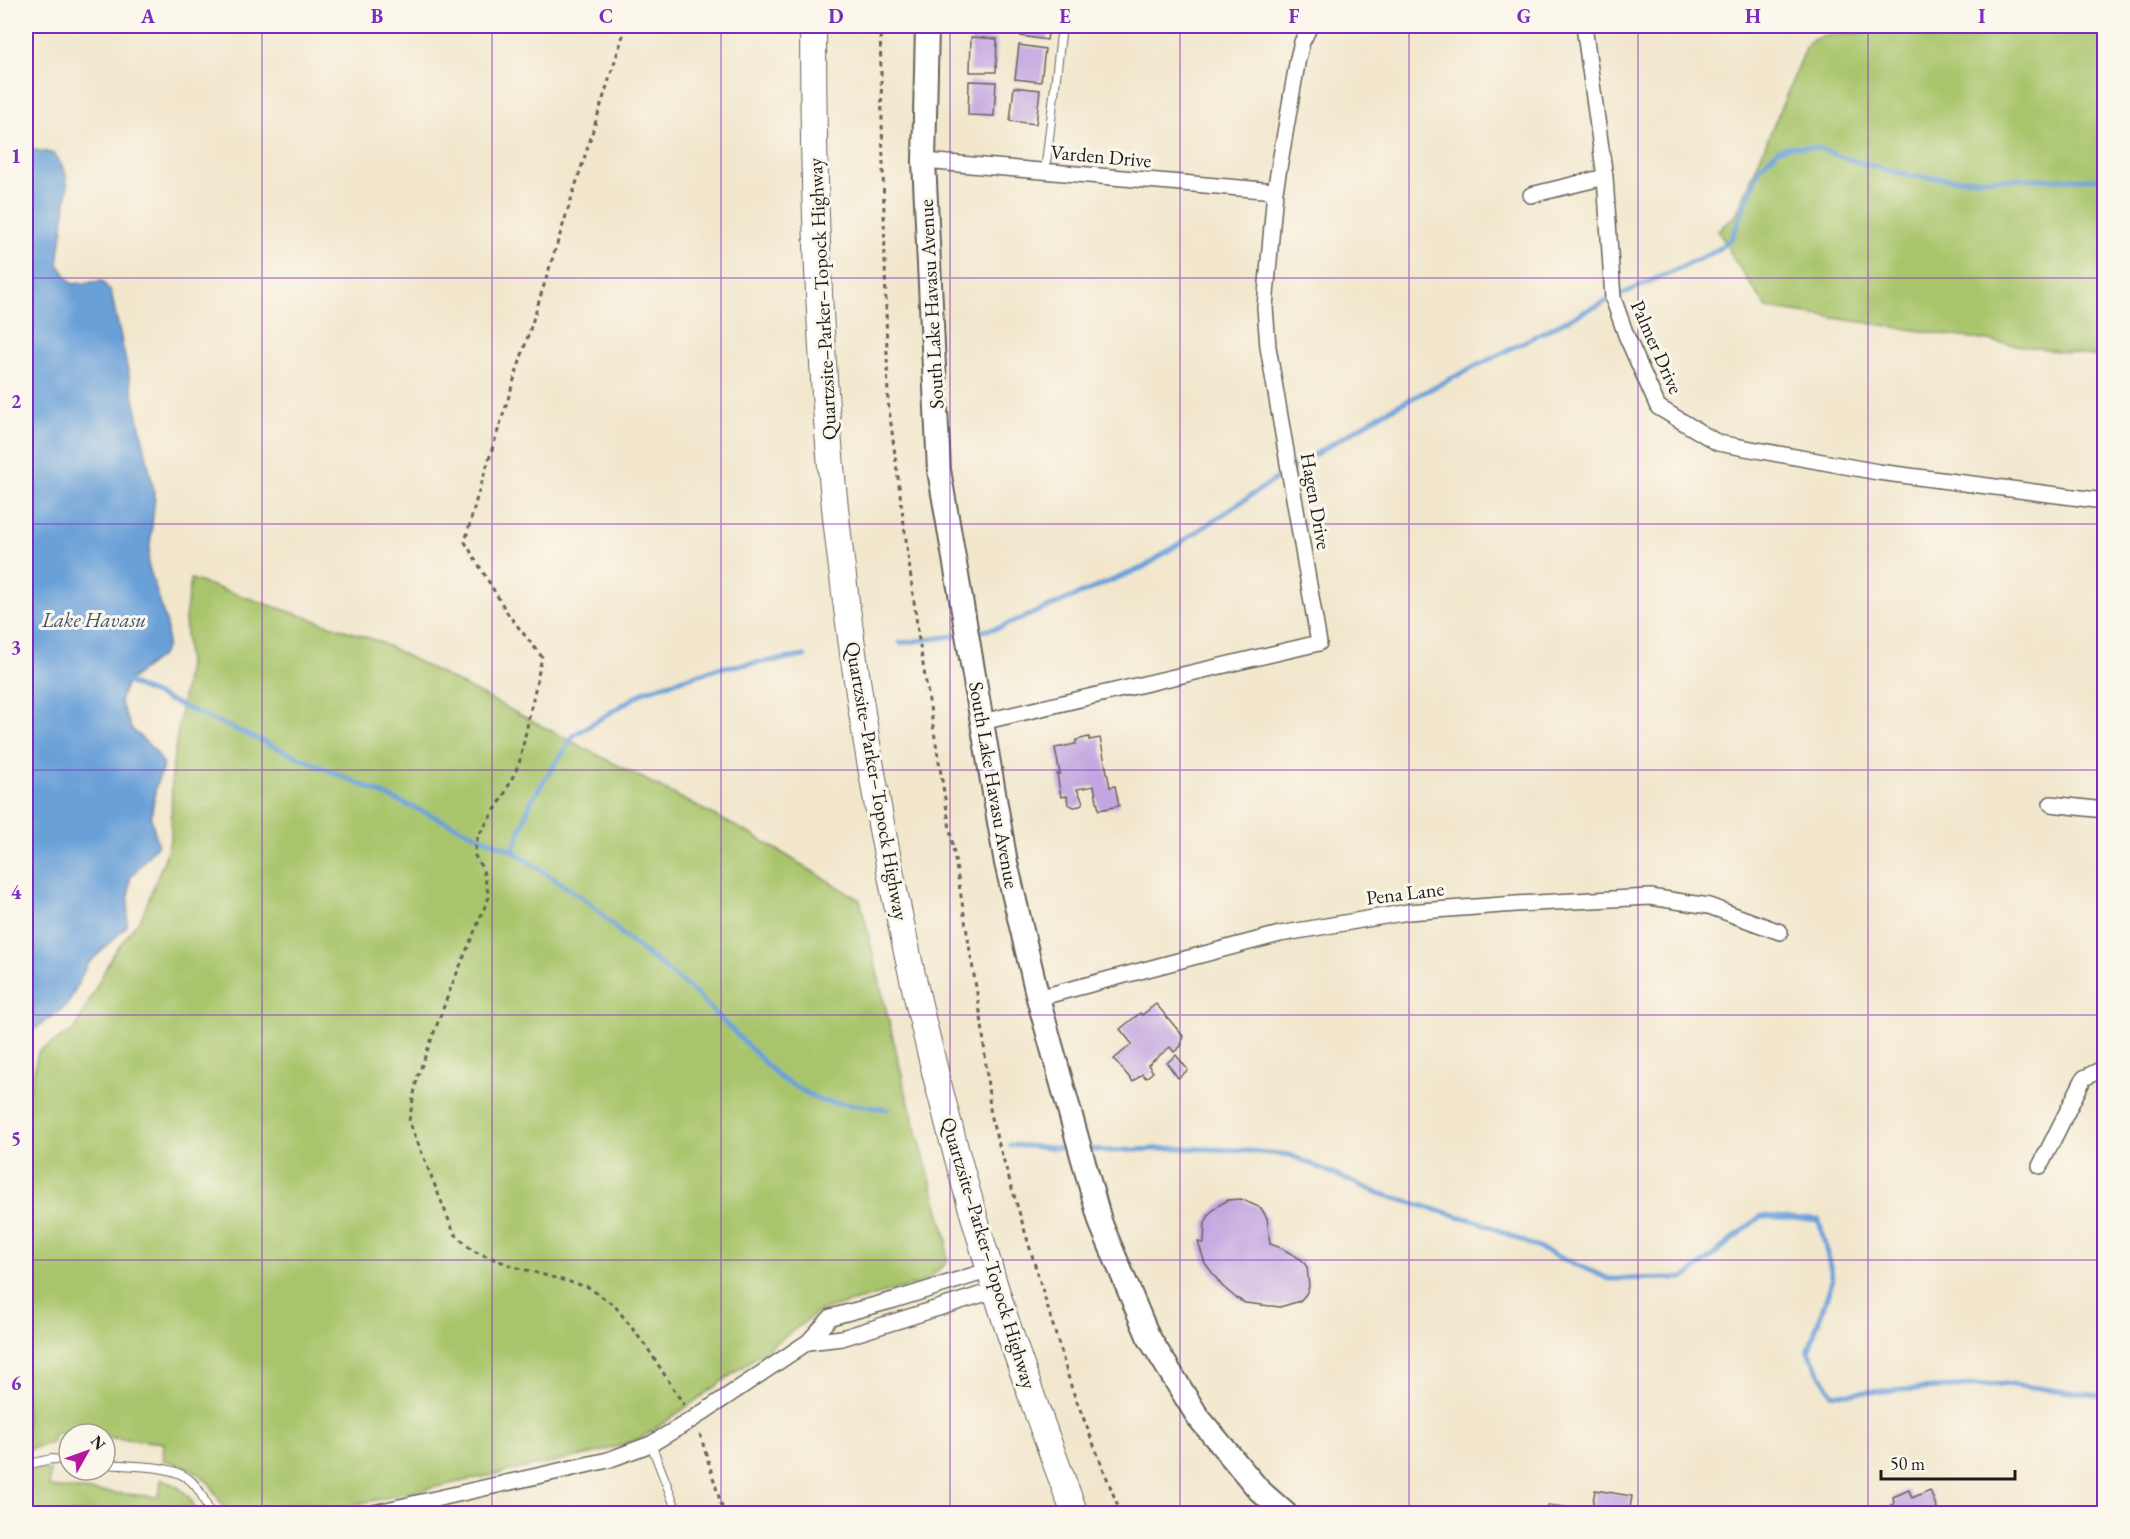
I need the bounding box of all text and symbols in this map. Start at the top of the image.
text: A [140,3,156,29]
text: B [371,3,383,29]
text: C [599,3,613,29]
text: D [828,3,844,29]
text: E [1059,3,1071,29]
text: F [1289,3,1300,29]
text: G [1517,3,1531,29]
text: H [1745,3,1761,29]
text: I [1978,3,1986,29]
street label: Varden Drive [1049,139,1153,173]
text: 1 [11,143,21,169]
street label: Quartzsite–Parker–Topock Highway [802,157,842,441]
street label: South Lake Havasu Avenue [913,198,949,409]
street label: Palmer Drive [1625,296,1689,398]
text: 2 [11,388,22,414]
street label: Hagen Drive [1295,451,1337,552]
water label: Lake Havasu [41,606,146,633]
text: 3 [11,634,21,660]
street label: Quartzsite–Parker–Topock Highway [840,639,914,923]
street label: South Lake Havasu Avenue [963,679,1025,891]
street label: Pena Lane [1365,875,1446,911]
text: 4 [11,879,22,905]
street label: Quartzsite–Parker–Topock Highway [935,1114,1043,1392]
text: 5 [11,1125,21,1151]
text: 6 [11,1370,22,1396]
north arrow [57,1422,117,1482]
text: N [86,1431,110,1454]
scale bar [1881,1443,2014,1481]
text: 50 m [1890,1452,1925,1475]

